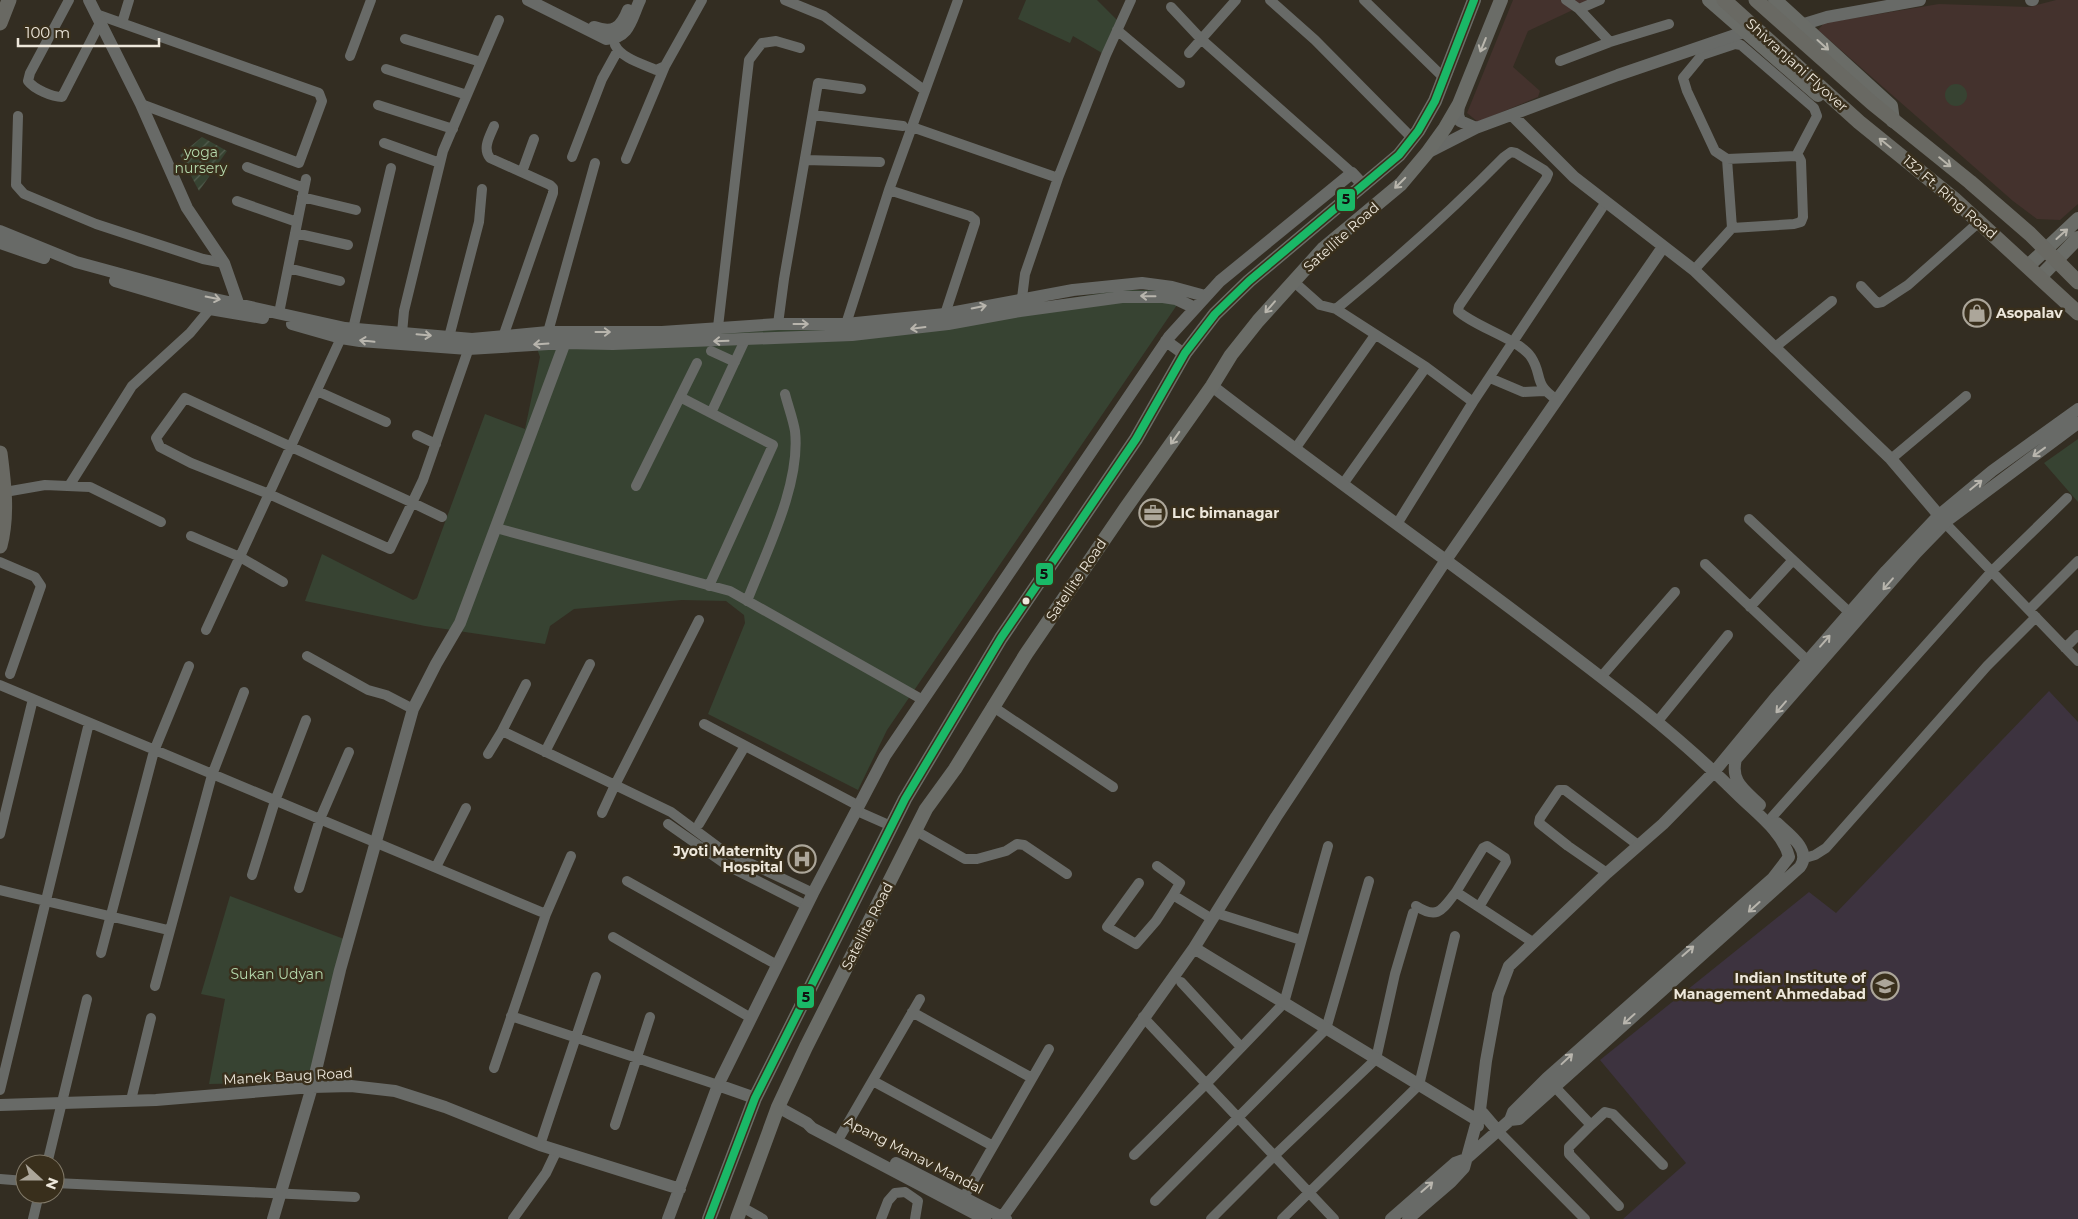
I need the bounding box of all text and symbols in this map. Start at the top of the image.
street label: Shivranjani Flyover [1742,14,1852,116]
scale bar [18,15,159,47]
text: 100 m [25,23,70,42]
one-way arrow [1477,37,1487,52]
one-way arrow [1817,39,1830,51]
one-way arrow [1879,137,1892,148]
park label: yoga nursery [175,143,228,177]
street label: 132 Ft. Ring Road [1899,151,2001,243]
one-way arrow [1938,157,1951,168]
one-way arrow [1395,177,1407,189]
line badge: 5 [1336,188,1356,212]
text: 5 [1342,190,1350,208]
street label: Satellite Road [1299,198,1383,276]
one-way arrow [2055,228,2068,239]
one-way arrow [1140,291,1156,301]
one-way arrow [205,294,221,303]
shop icon: Asopalav [1962,298,1992,328]
one-way arrow [1264,300,1276,313]
one-way arrow [971,302,987,311]
place label: Asopalav [1995,304,2063,322]
one-way arrow [792,319,808,329]
one-way arrow [910,323,926,333]
one-way arrow [595,327,611,337]
one-way arrow [416,330,432,340]
one-way arrow [360,336,376,346]
one-way arrow [713,336,730,346]
one-way arrow [533,340,549,349]
one-way arrow [1170,431,1180,445]
one-way arrow [2032,447,2046,457]
one-way arrow [1969,479,1982,490]
office icon: LIC bimanagar [1138,498,1168,528]
place label: LIC bimanagar [1172,504,1279,522]
street label: Satellite Road [1042,535,1110,625]
line badge: 5 [1035,562,1054,586]
text: 5 [1040,565,1048,583]
one-way arrow [1883,578,1894,591]
unlabelled marker [1021,596,1031,606]
one-way arrow [1819,634,1831,647]
one-way arrow [1776,700,1787,713]
place label: Jyoti Maternity Hospital [672,842,784,876]
hospital icon: Jyoti Maternity Hospital [787,844,817,874]
street label: Satellite Road [837,879,897,973]
one-way arrow [1748,902,1761,913]
one-way arrow [1682,945,1695,957]
park label: Sukan Udyan [230,965,324,983]
place label: Indian Institute of Management Ahmedabad [1673,969,1867,1003]
school or university icon: Indian Institute of Management Ahmedabad [1870,971,1900,1001]
line badge: 5 [796,985,815,1009]
text: 5 [802,988,810,1006]
one-way arrow [1623,1013,1636,1025]
one-way arrow [1560,1053,1573,1065]
street label: Manek Baug Road [223,1064,353,1088]
street label: Apang Manav Mandal [842,1112,986,1198]
north arrow [15,1154,65,1204]
text: N [42,1175,63,1192]
one-way arrow [1421,1182,1434,1193]

